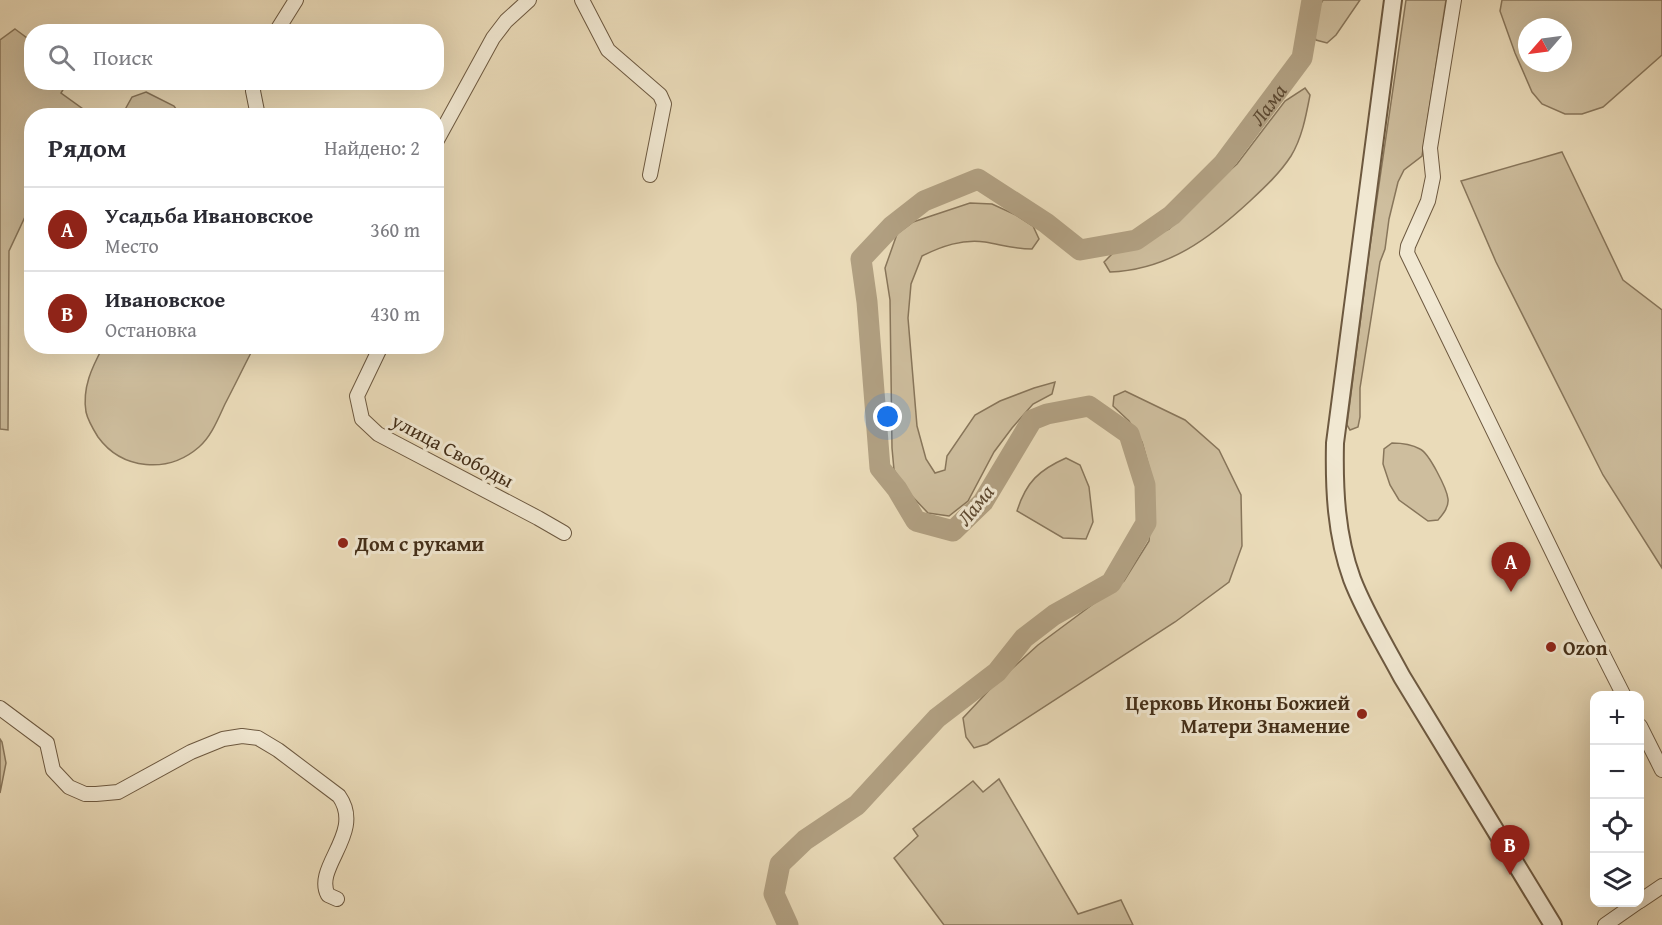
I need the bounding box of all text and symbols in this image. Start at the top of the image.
north arrow [1518,18,1572,72]
search box [24,24,444,90]
icon: search [45,41,78,74]
text: Поиск [93,41,153,73]
water label: Лама [1242,76,1294,131]
text: Рядом [48,128,126,167]
text: Найдено: 2 [324,133,420,162]
text: Усадьба Ивановское [105,199,313,231]
text: A [61,215,74,244]
text: 360 m [370,215,420,244]
text: Место [105,231,159,260]
text: Ивановское [105,283,225,315]
text: B [61,299,74,328]
text: 430 m [370,299,420,328]
text: Остановка [105,315,197,344]
your location [873,402,902,431]
street label: улица Свободы [386,405,519,494]
water label: Лама [949,477,1001,532]
place label: Дом с руками [354,529,484,558]
marker: Дом с руками [336,536,350,550]
pin: A [1492,542,1530,592]
place label: Ozon [1563,633,1608,662]
marker: Ozon [1544,640,1558,654]
place label: Церковь Иконы Божией Матери Знамение [1126,688,1350,740]
map controls [1590,691,1644,907]
button: + [1590,691,1644,745]
marker: Церковь Иконы Божией Матери Знамение [1355,707,1369,721]
button: − [1590,745,1644,799]
button: locate [1590,799,1644,853]
pin: B [1490,826,1530,875]
button: layers [1590,853,1644,907]

